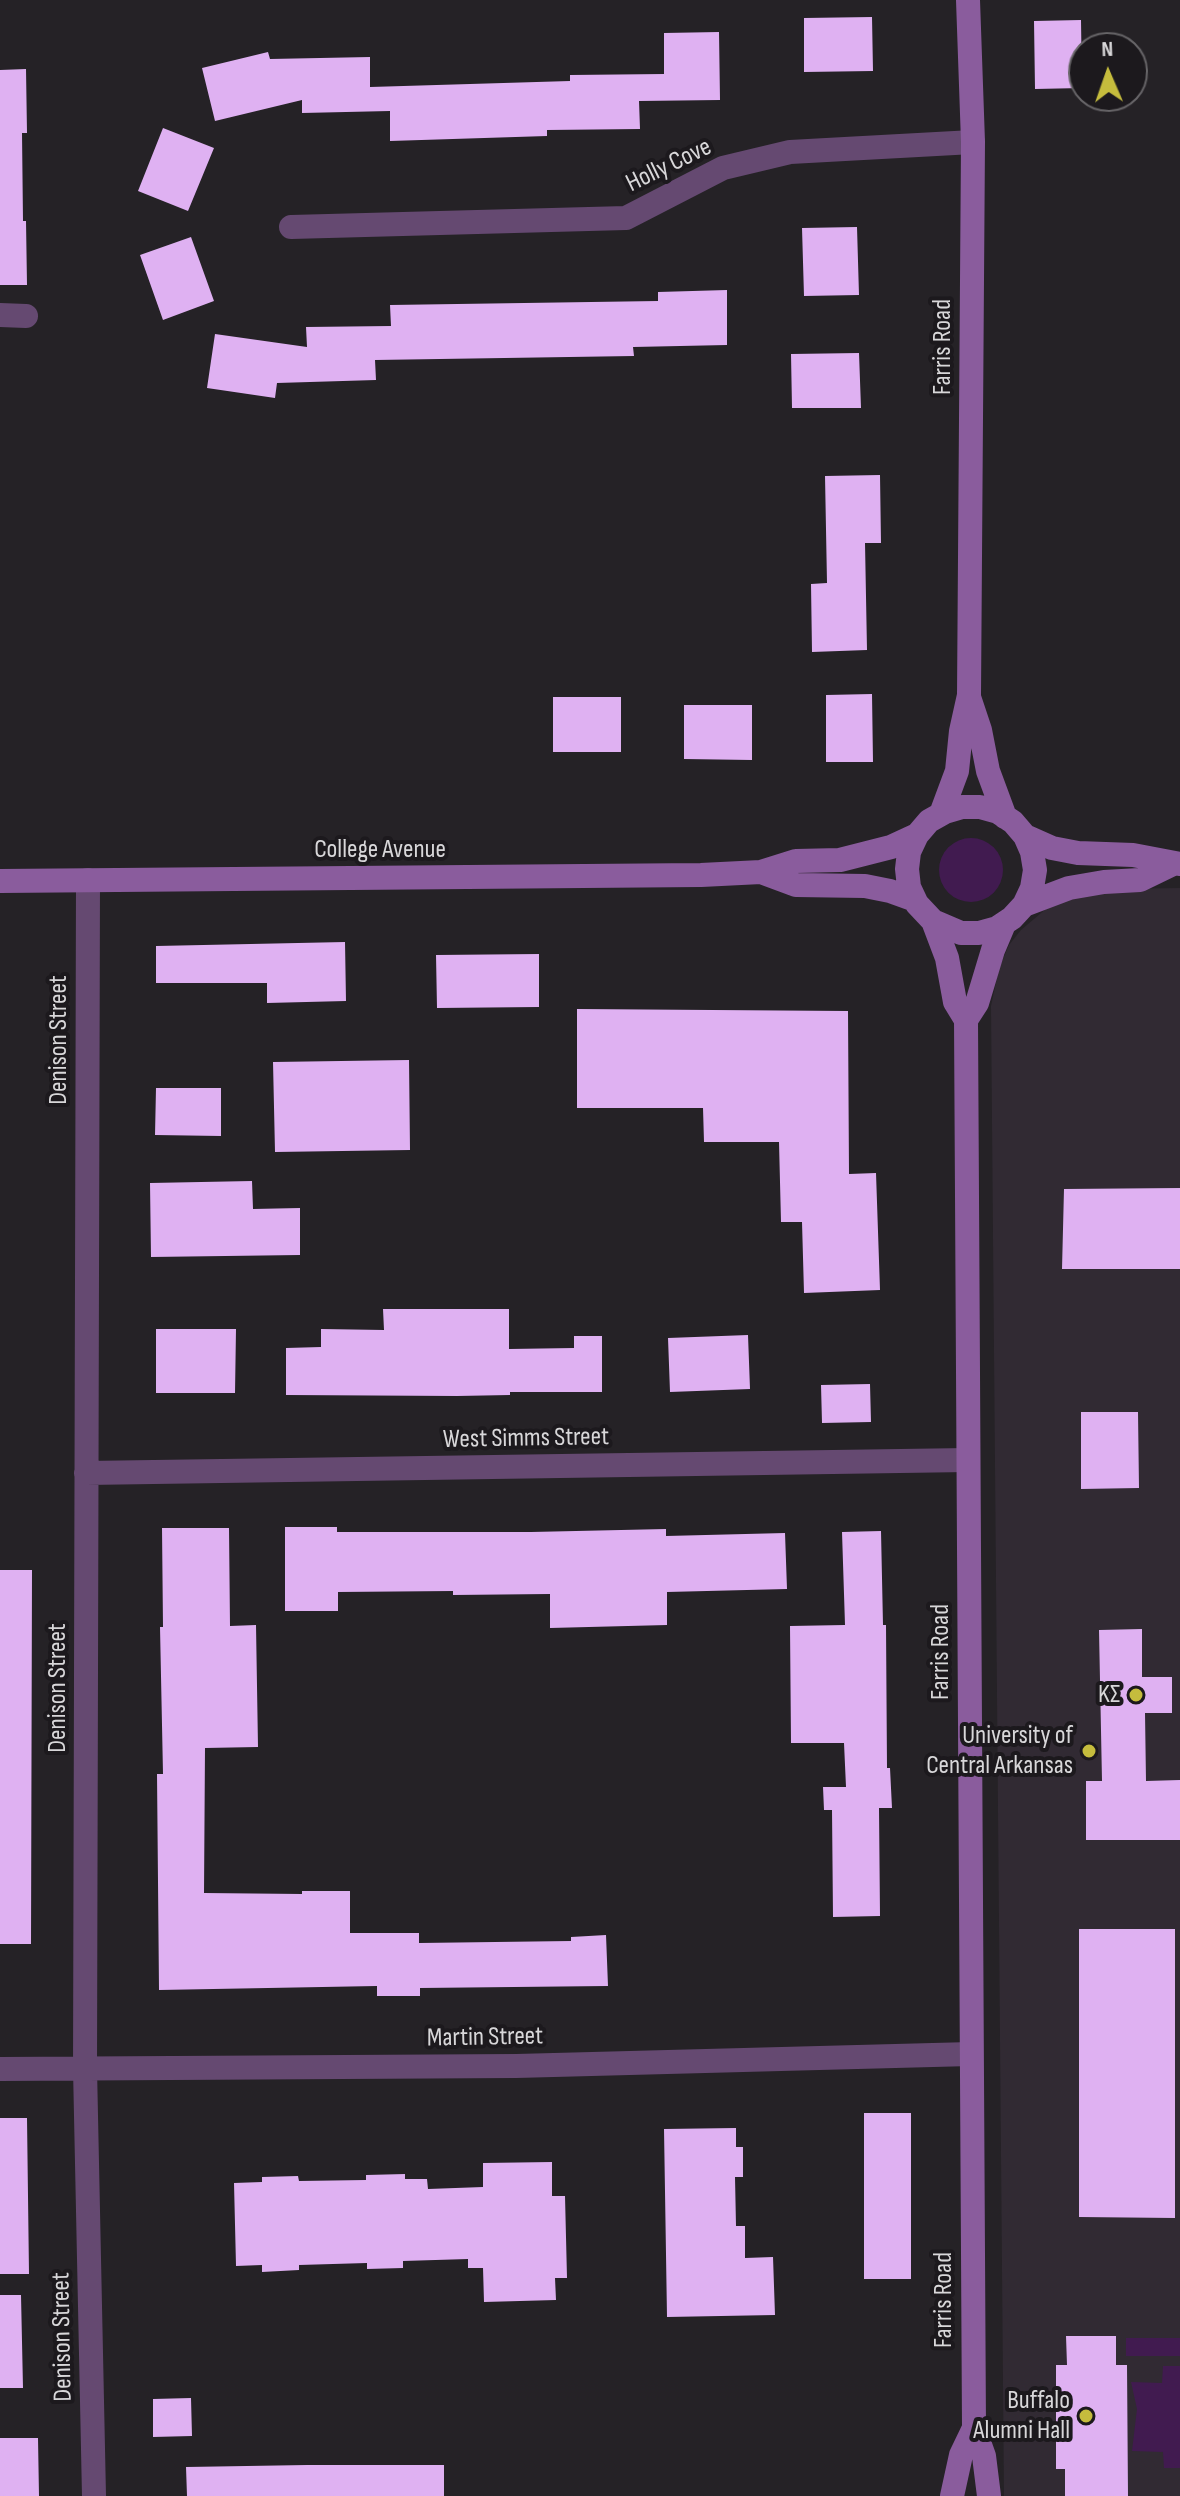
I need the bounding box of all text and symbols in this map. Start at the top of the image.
north arrow [1068,32,1148,112]
text: N [1101,36,1114,63]
street label: Holly Cove [621,132,717,200]
street label: Farris Road [927,299,959,395]
street label: College Avenue [314,834,446,866]
street label: Denison Street [43,975,75,1105]
street label: West Simms Street [443,1422,609,1456]
street label: Farris Road [925,1604,957,1700]
street label: Denison Street [42,1623,74,1753]
place label: KΣ [1098,1679,1120,1711]
marker: KΣ [1127,1686,1145,1704]
place label: University of Central Arkansas [926,1720,1073,1782]
marker: University of Central Arkansas [1080,1742,1098,1760]
street label: Martin Street [427,2021,543,2055]
street label: Farris Road [928,2252,960,2348]
street label: Denison Street [46,2272,80,2402]
place label: Buffalo Alumni Hall [973,2385,1070,2446]
marker: Buffalo Alumni Hall [1077,2407,1095,2425]

